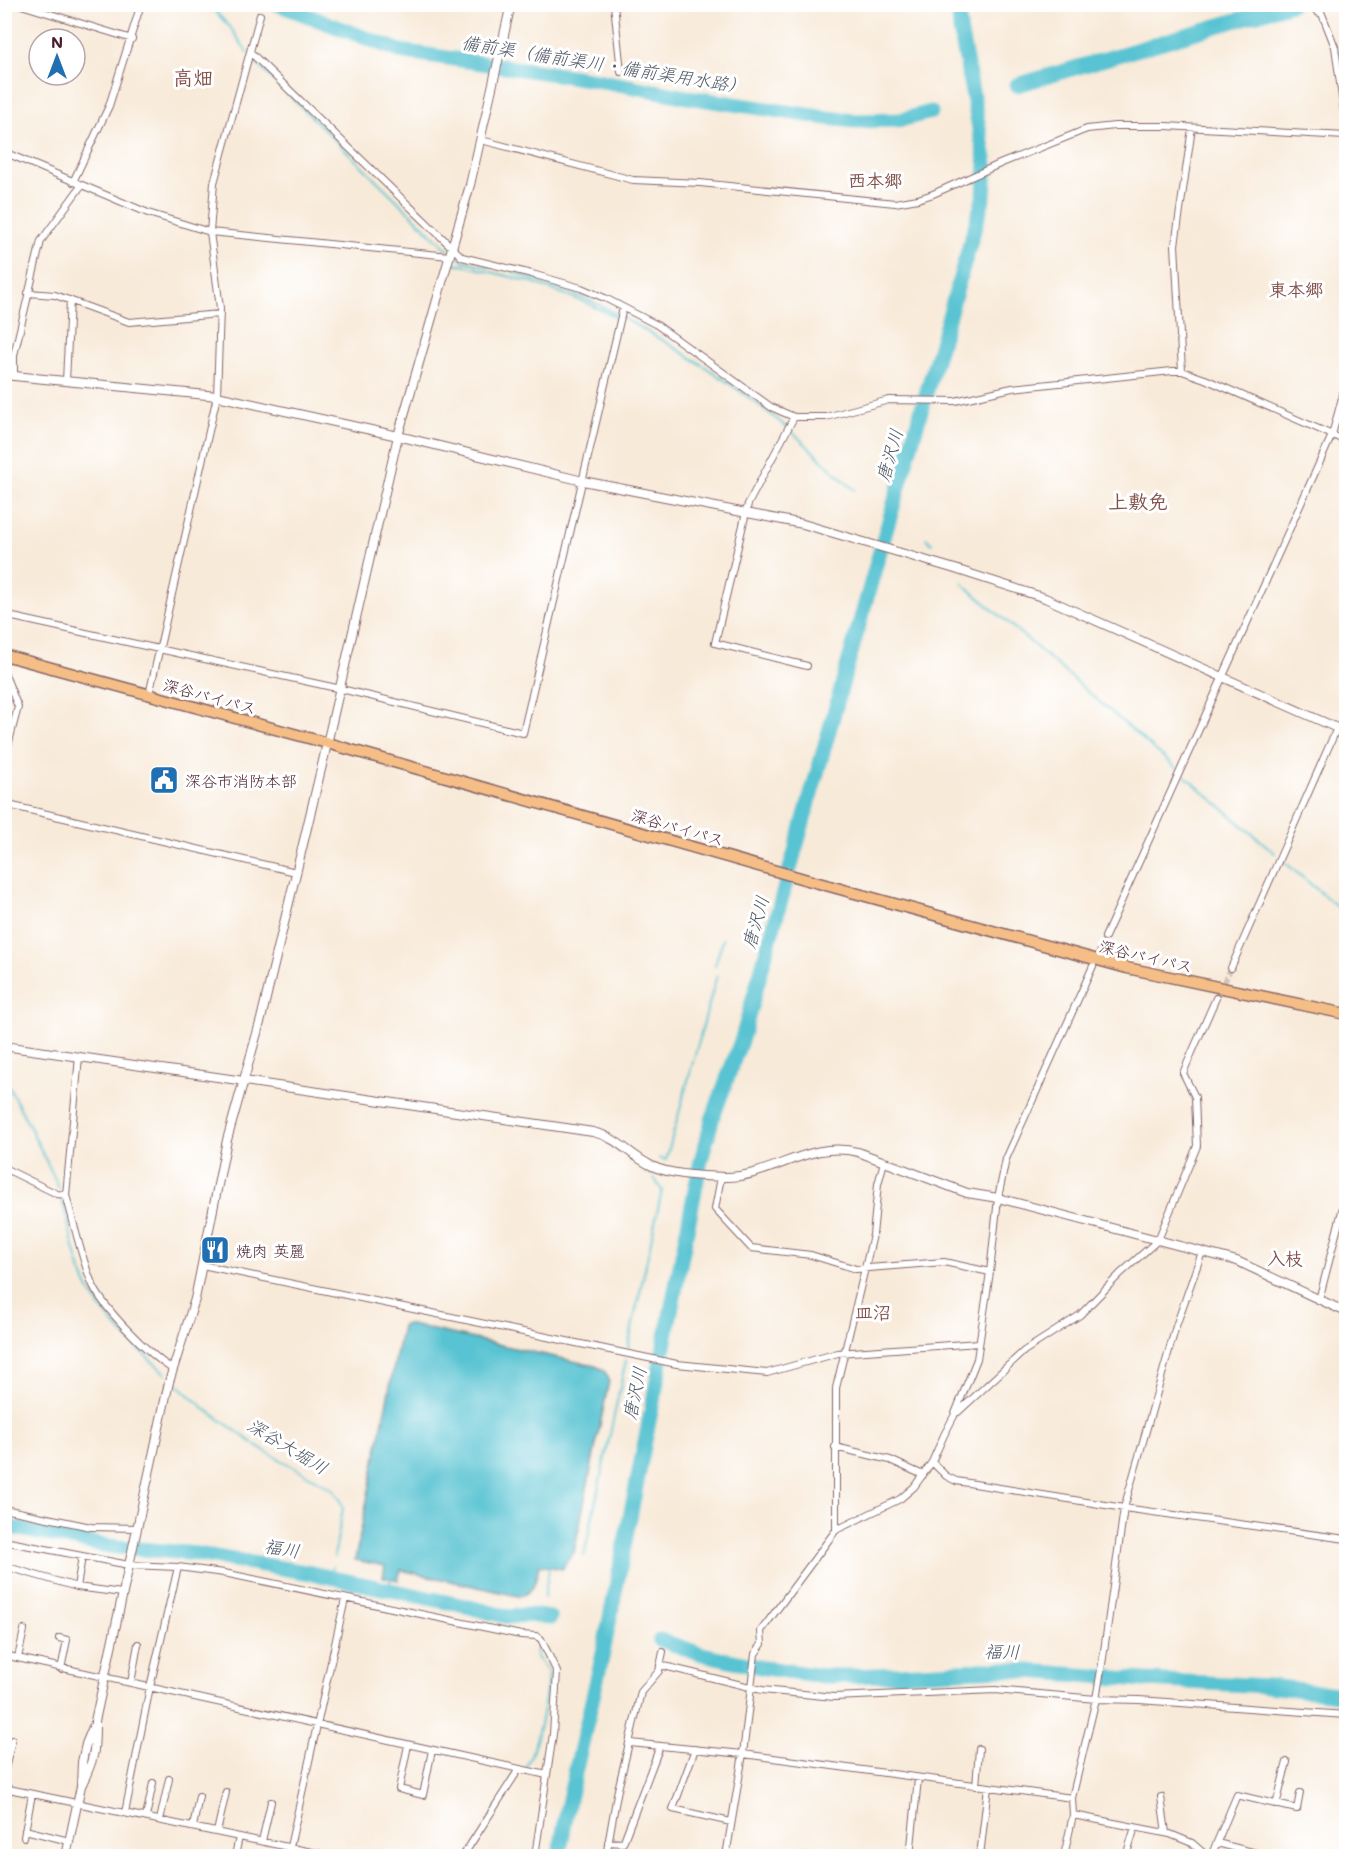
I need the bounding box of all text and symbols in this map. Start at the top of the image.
north arrow [27,27,87,87]
water label: 備前渠（備前渠川・備前渠用水路） [460,30,748,98]
text: N [51,31,63,52]
district label: 高畑 [173,64,213,90]
district label: 西本郷 [848,168,902,192]
district label: 東本郷 [1269,277,1323,301]
water label: 唐沢川 [870,426,908,484]
district label: 上敷免 [1108,488,1168,514]
street label: 深谷バイパス [161,673,259,719]
public building icon: 深谷市消防本部 [148,764,180,796]
place label: 深谷市消防本部 [185,770,297,791]
street label: 深谷バイパス [629,804,727,850]
water label: 唐沢川 [736,893,774,951]
street label: 深谷バイパス [1097,935,1195,977]
restaurant icon: 焼肉 英麗 [199,1234,231,1266]
place label: 焼肉 英麗 [236,1240,305,1261]
district label: 入枝 [1267,1246,1303,1270]
district label: 皿沼 [855,1300,891,1324]
water label: 唐沢川 [617,1364,651,1422]
water label: 深谷大堀川 [243,1413,333,1479]
water label: 福川 [262,1533,302,1563]
water label: 福川 [984,1639,1020,1663]

